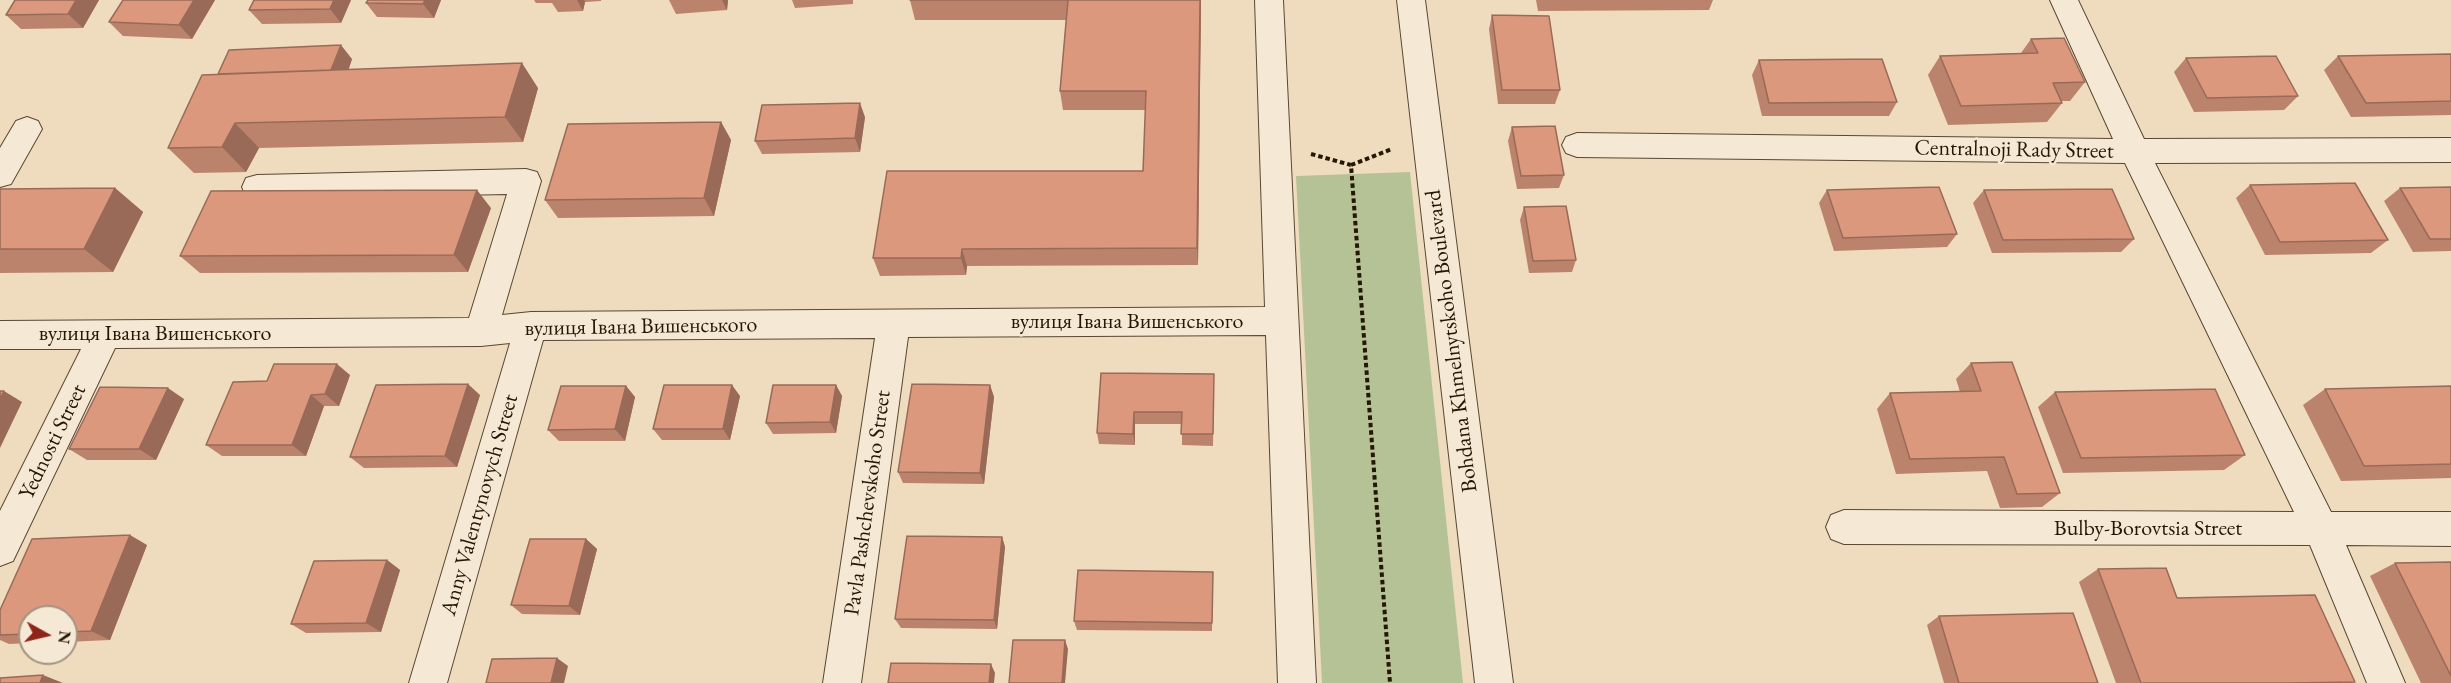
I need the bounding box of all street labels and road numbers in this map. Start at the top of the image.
street label: Centralnoji Rady Street [1914,135,2114,165]
street label: Bohdana Khmelnytskoho Boulevard [1420,188,1484,494]
street label: вулиця Івана Вишенського [1011,309,1243,335]
street label: вулиця Івана Вишенського [524,312,758,342]
street label: вулиця Івана Вишенського [39,321,271,347]
street label: Yednosti Street [14,380,92,504]
street label: Pavla Pashchevskoho Street [839,389,897,617]
street label: Anny Valentynovych Street [436,391,524,619]
street label: Bulby-Borovtsia Street [2054,516,2242,542]

